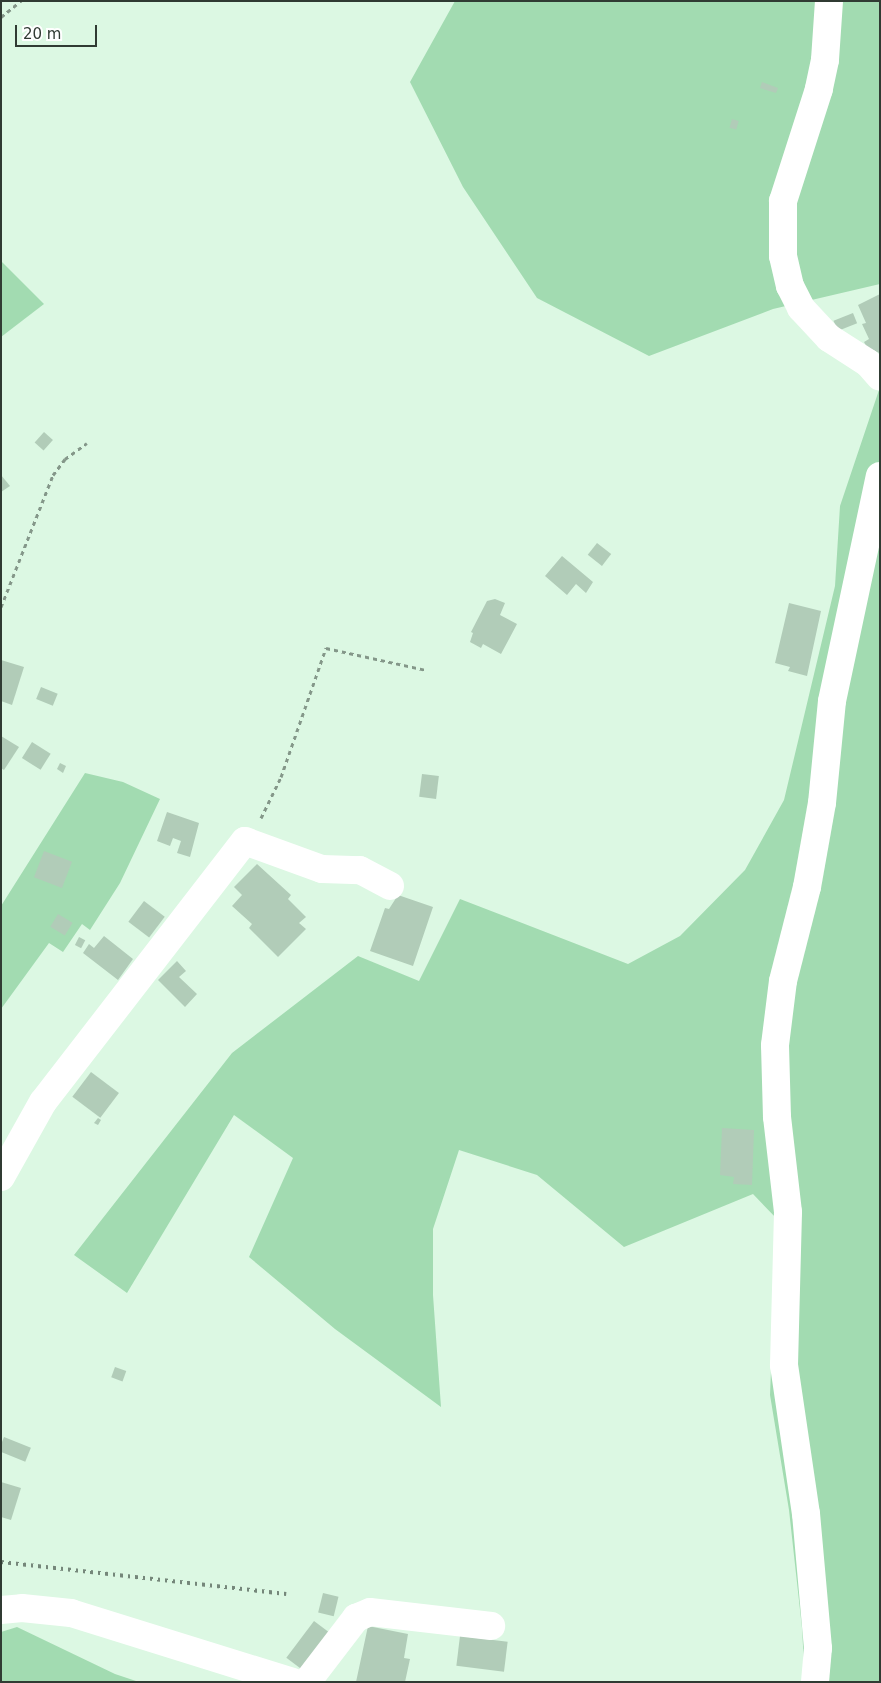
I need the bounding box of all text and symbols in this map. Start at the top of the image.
scale bar [18,15,100,47]
text: 20 m [23,25,61,43]

